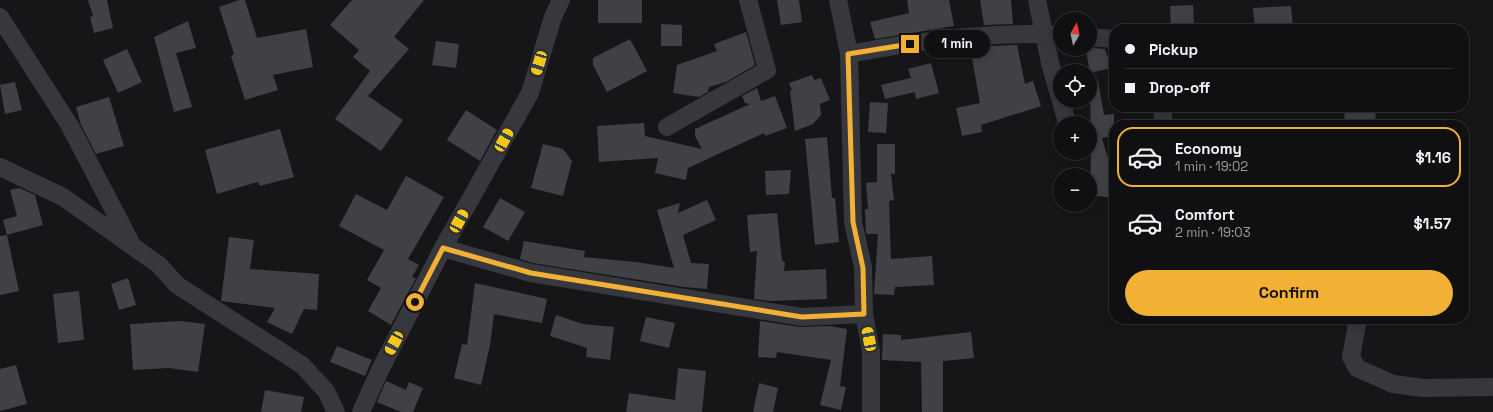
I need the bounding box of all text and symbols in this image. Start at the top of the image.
north arrow [1053,12,1097,56]
map controls [1053,12,1097,212]
callout: 1 min [924,30,990,58]
route end [901,35,919,53]
text: 1 min [941,35,973,52]
text: Pickup [1149,40,1198,59]
car [530,50,548,76]
button: locate [1053,64,1097,108]
text: Drop-off [1149,78,1210,97]
button: + [1053,116,1097,160]
car [493,127,515,153]
icon: car [1127,139,1163,175]
text: Economy [1175,139,1242,158]
text: $1.16 [1415,148,1451,167]
text: 1 min · 19:02 [1175,158,1248,175]
button: − [1053,168,1097,212]
icon: car [1127,205,1163,241]
text: Comfort [1175,205,1235,224]
car [448,208,470,234]
text: $1.57 [1414,214,1451,233]
text: 2 min · 19:03 [1175,224,1251,241]
button: Confirm [1125,270,1453,316]
route start [406,293,424,311]
car [861,326,877,352]
car [383,330,405,356]

